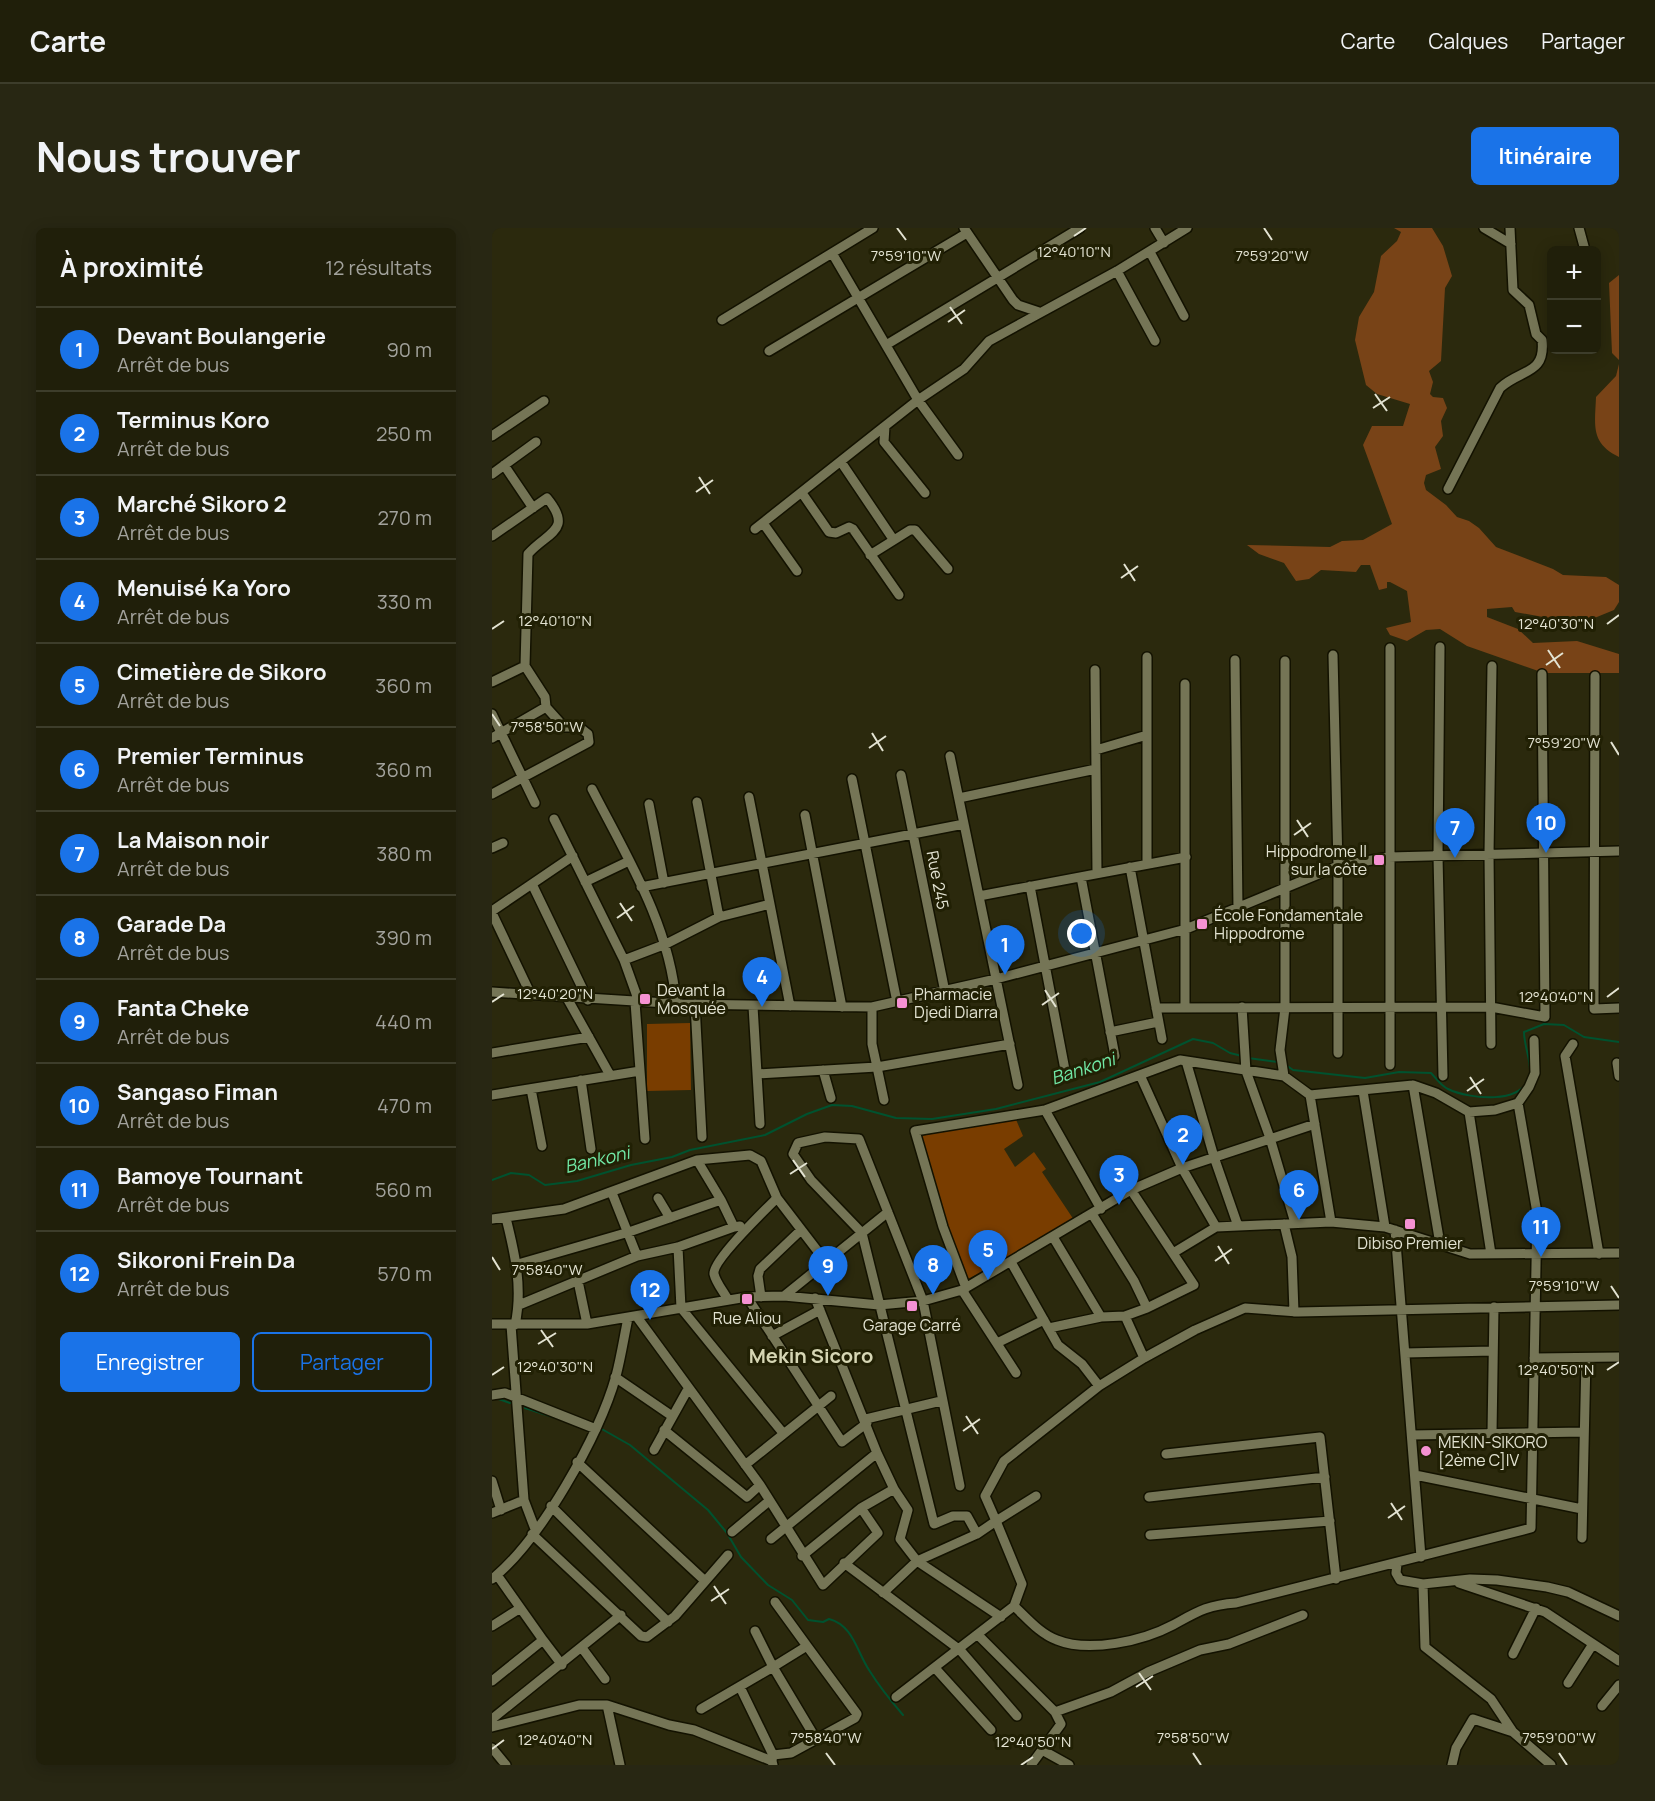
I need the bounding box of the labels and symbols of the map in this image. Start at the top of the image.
text: 12°40'10"N [1037,241,1111,262]
text: 7°59'10"W [871,245,941,266]
text: 7°59'20"W [1235,245,1309,266]
text: 12°40'10"N [518,610,592,631]
text: 12°40'30"N [1518,613,1594,634]
text: 7°58'50"W [511,716,583,737]
text: 7°59'20"W [1527,732,1601,753]
pin: 10 [1526,804,1566,853]
pin: 7 [1436,808,1474,858]
place label: Hippodrome II sur la côte [1266,840,1367,880]
street label: Rue 245 [922,849,954,911]
marker: Hippodrome II sur la côte [1372,853,1386,867]
place label: École Fondamentale Hippodrome [1214,904,1363,944]
marker: École Fondamentale Hippodrome [1195,917,1209,931]
your location [1067,919,1096,948]
pin: 1 [986,926,1024,975]
pin: 4 [742,958,782,1007]
place label: Devant la Mosquée [657,979,726,1019]
text: 12°40'20"N [517,983,593,1004]
place label: Pharmacie Djedi Diarra [914,983,998,1023]
text: 12°40'40"N [1519,986,1593,1007]
marker: Devant la Mosquée [638,992,652,1006]
marker: Pharmacie Djedi Diarra [895,996,909,1010]
water label: Bankoni [1048,1046,1120,1090]
pin: 2 [1164,1116,1202,1165]
water label: Bankoni [562,1139,634,1178]
pin: 3 [1100,1156,1138,1205]
pin: 6 [1280,1170,1318,1220]
pin: 11 [1522,1208,1560,1257]
marker: Dibiso Premier [1403,1217,1417,1231]
pin: 5 [968,1230,1008,1280]
place label: Dibiso Premier [1357,1232,1463,1254]
pin: 9 [808,1246,848,1296]
pin: 8 [914,1246,952,1295]
text: 7°58'40"W [512,1259,582,1280]
pin: 12 [630,1270,670,1320]
text: 7°59'10"W [1529,1275,1599,1296]
marker: Rue Aliou [740,1292,754,1306]
marker: Garage Carré [905,1299,919,1313]
place label: Rue Aliou [713,1307,781,1329]
place label: Garage Carré [863,1314,961,1336]
district label: Mekin Sicoro [749,1342,873,1369]
text: 12°40'30"N [517,1356,593,1377]
text: 12°40'50"N [1518,1359,1594,1380]
place label: MEKIN-SIKORO [2ème C]IV [1438,1431,1548,1471]
marker: MEKIN-SIKORO [2ème C]IV [1419,1444,1433,1458]
text: 7°58'40"W [791,1727,861,1748]
text: 7°58'50"W [1157,1727,1229,1748]
text: 7°59'00"W [1522,1727,1596,1748]
text: 12°40'40"N [518,1729,592,1750]
text: 12°40'50"N [995,1731,1071,1752]

